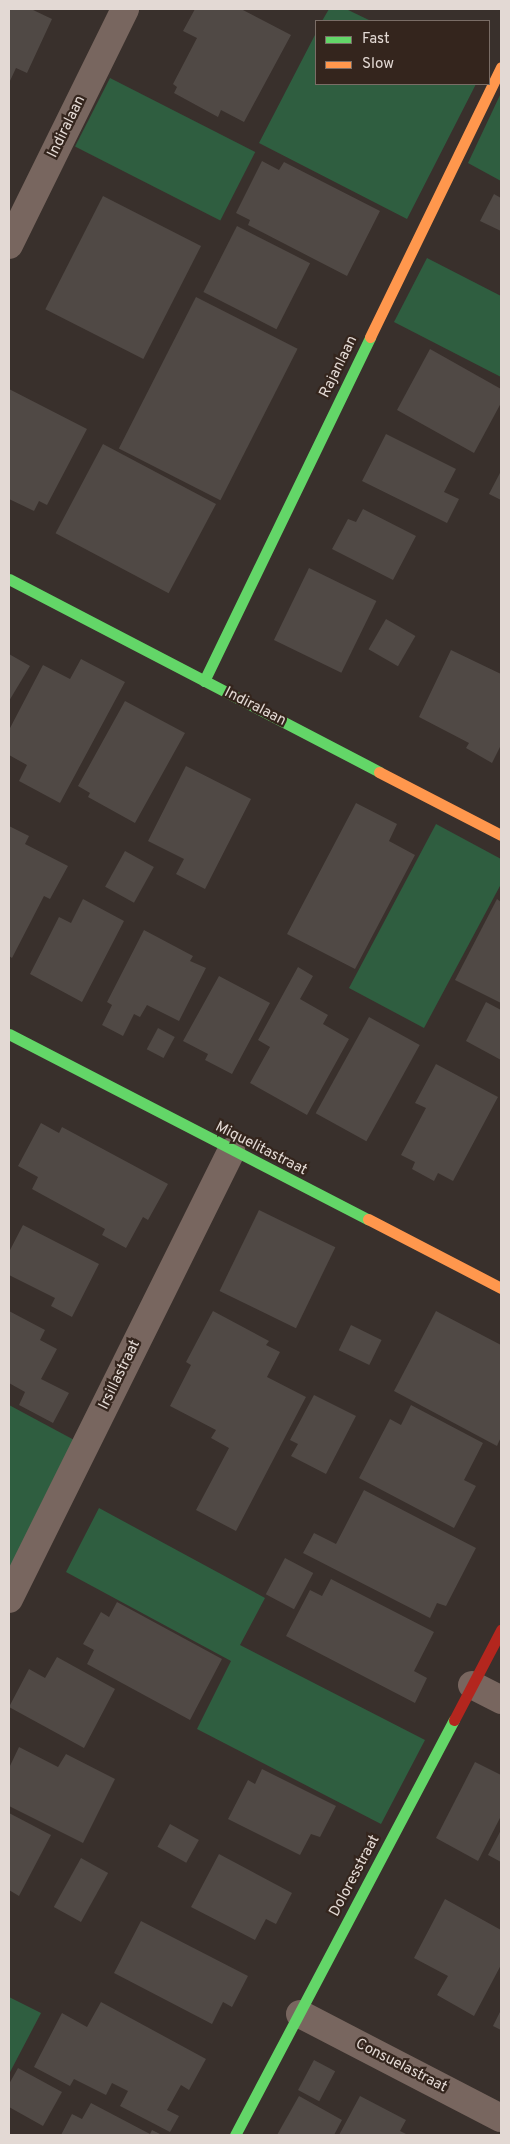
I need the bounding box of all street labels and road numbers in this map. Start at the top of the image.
street label: Indiralaan [44,93,90,161]
street label: Rajanlaan [316,333,362,401]
street label: Indiralaan [221,684,289,730]
street label: Miquelitastraat [212,1118,310,1180]
street label: Irsillastraat [95,1337,145,1413]
street label: Doloresstraat [326,1832,384,1920]
street label: Consuelastraat [352,2035,450,2097]

